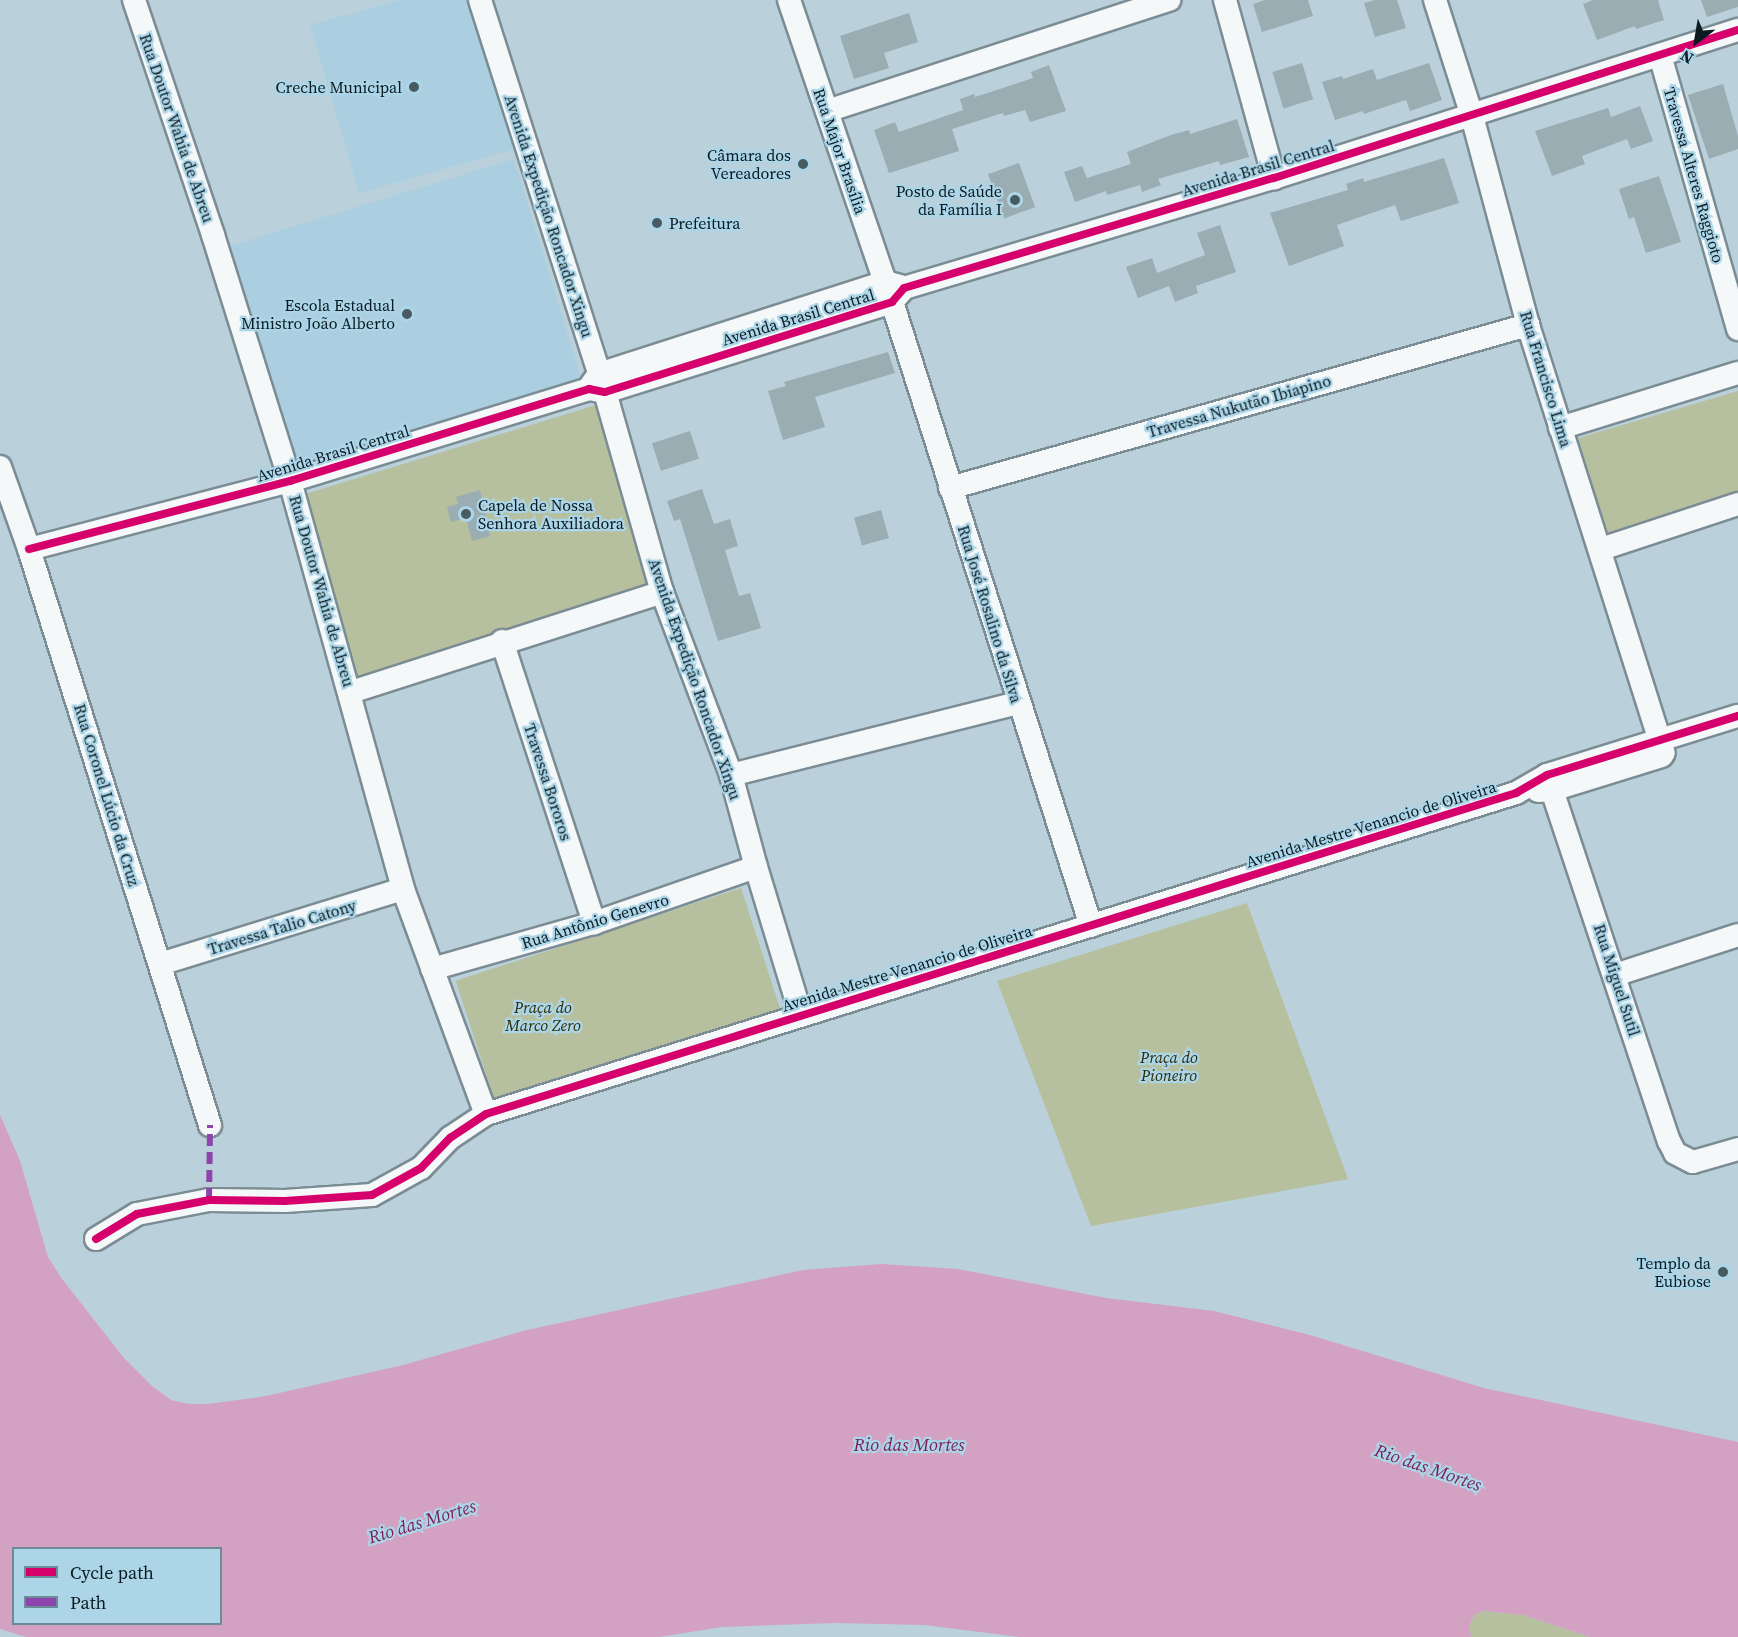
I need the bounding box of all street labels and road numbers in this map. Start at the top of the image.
street label: Rua Doutor Wahia de Abreu [136,31,218,225]
street label: Travessa Alteres Raggioto [1660,85,1728,265]
street label: Rua Major Brasília [810,86,870,216]
street label: Avenida Expedição Roncador Xingu [501,92,597,340]
street label: Avenida Brasil Central [1179,136,1337,200]
street label: Avenida Brasil Central [719,285,877,349]
street label: Rua Francisco Lima [1516,309,1576,449]
street label: Travessa Nukutão Ibiapino [1145,371,1333,441]
street label: Avenida Brasil Central [254,421,412,485]
street label: Rua Doutor Wahia de Abreu [285,493,359,689]
street label: Rua José Rosalino da Silva [954,523,1026,705]
street label: Avenida Expedição Roncador Xingu [645,556,745,802]
street label: Rua Coronel Lúcio da Cruz [70,702,144,888]
street label: Travessa Bororos [520,721,576,843]
street label: Avenida Mestre Venancio de Oliveira [1243,777,1499,871]
street label: Rua Antônio Genevro [519,889,671,953]
street label: Travessa Talio Catony [206,895,358,959]
street label: Avenida Mestre Venancio de Oliveira [779,921,1035,1015]
street label: Rua Miguel Sutil [1590,922,1644,1038]

